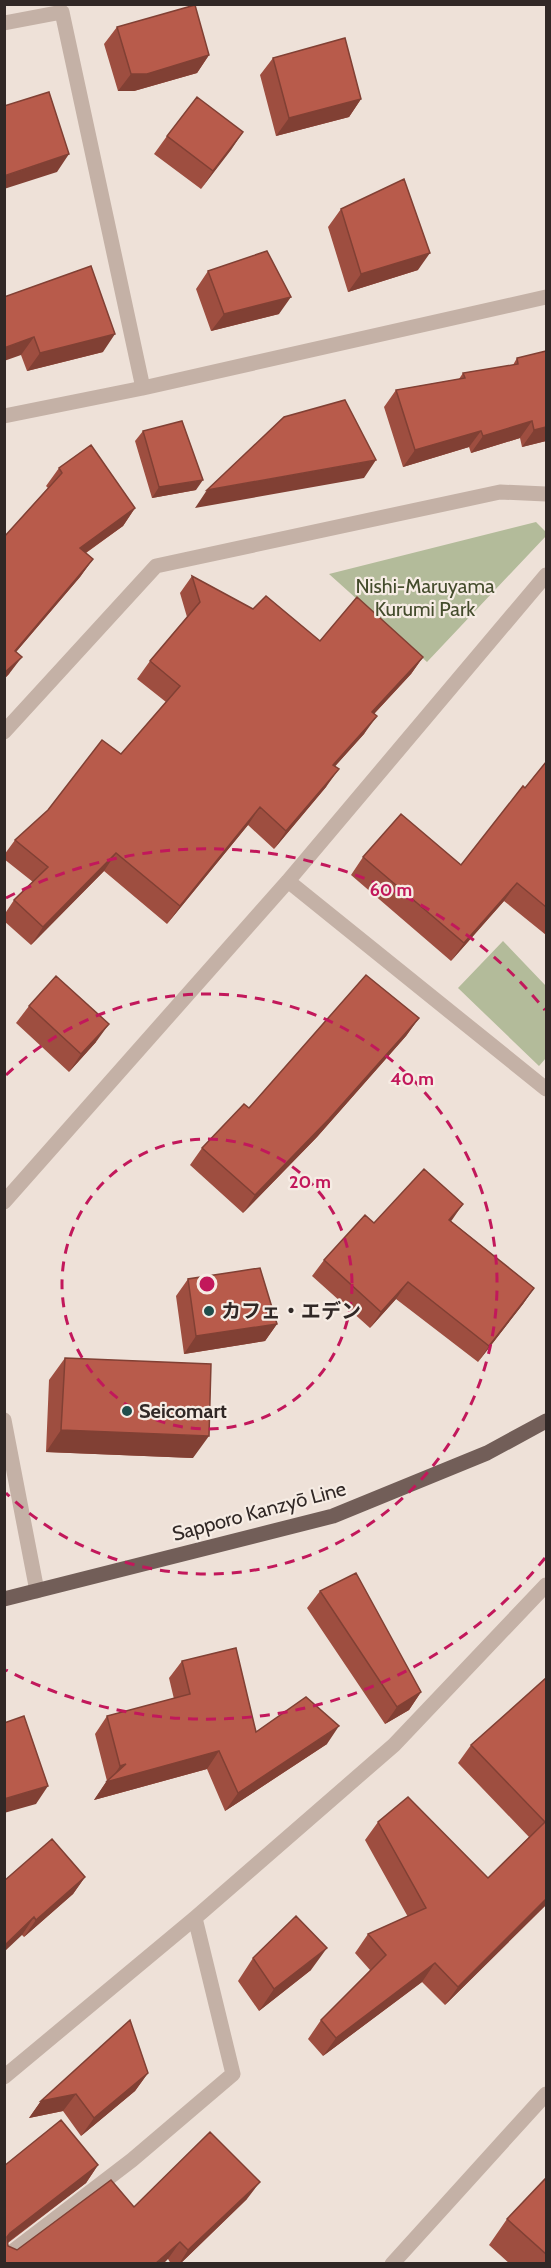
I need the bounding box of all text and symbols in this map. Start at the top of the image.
park label: Nishi-Maruyama Kurumi Park [355,574,495,621]
text: 60 m [370,879,412,901]
text: 40 m [390,1068,434,1090]
text: 20 m [289,1171,331,1193]
centre of rings [197,1274,217,1294]
place label: カフェ・エデン [221,1299,361,1323]
marker: カフェ・エデン [202,1304,216,1318]
place label: Seicomart [139,1399,227,1423]
marker: Seicomart [120,1404,134,1418]
street label: Sapporo Kanzyō Line [169,1476,349,1546]

